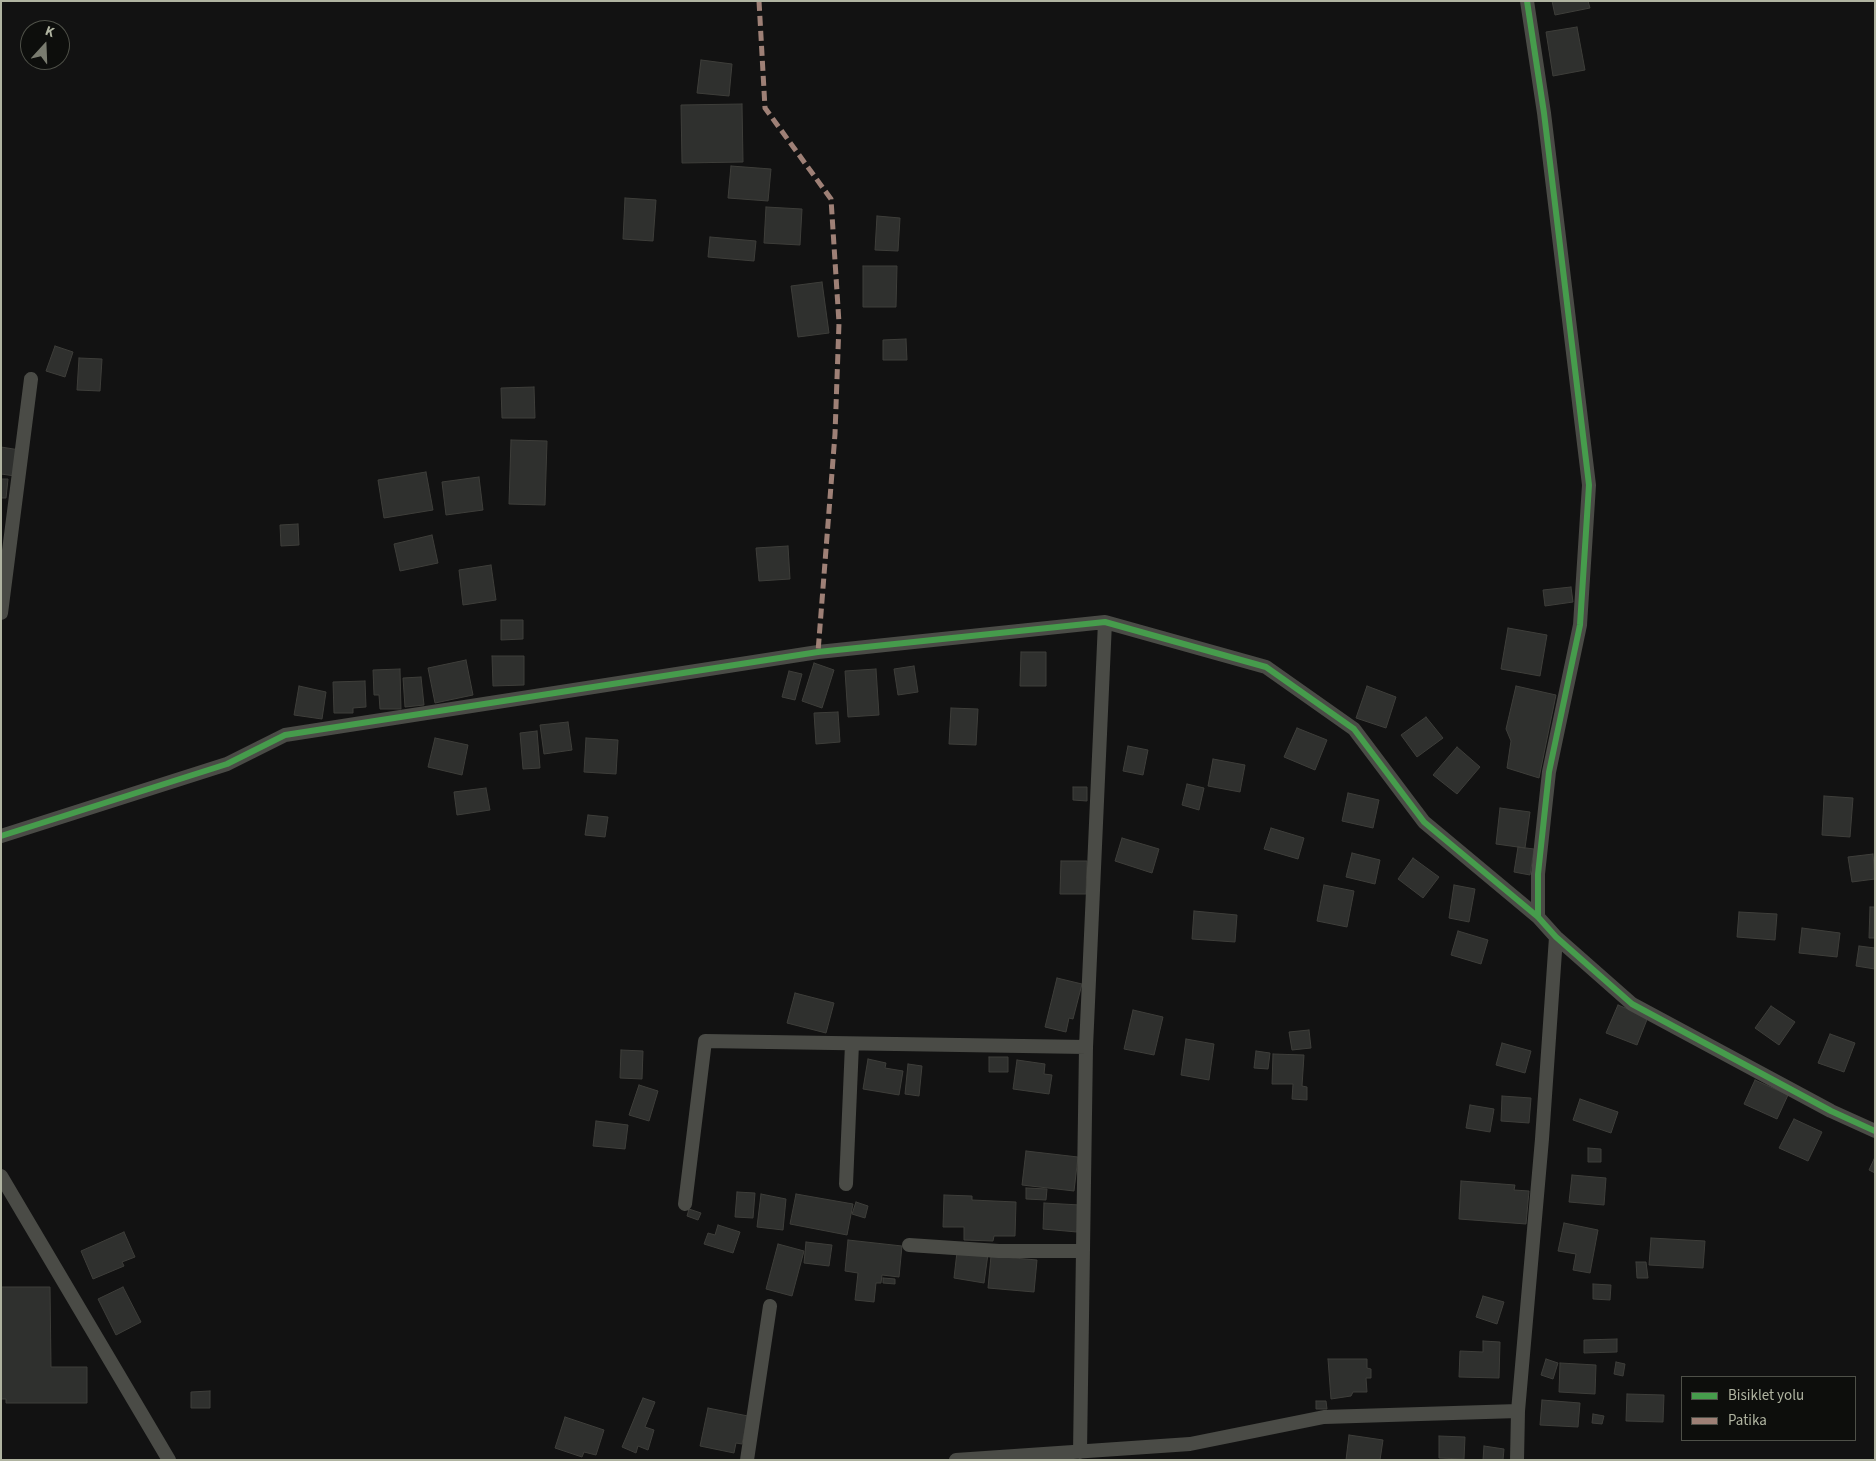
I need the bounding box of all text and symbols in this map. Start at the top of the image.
north arrow [20,20,70,70]
text: K [42,21,57,43]
legend [1681,1376,1856,1441]
text: Bisiklet yolu [1728,1385,1804,1406]
text: Patika [1728,1410,1767,1431]

